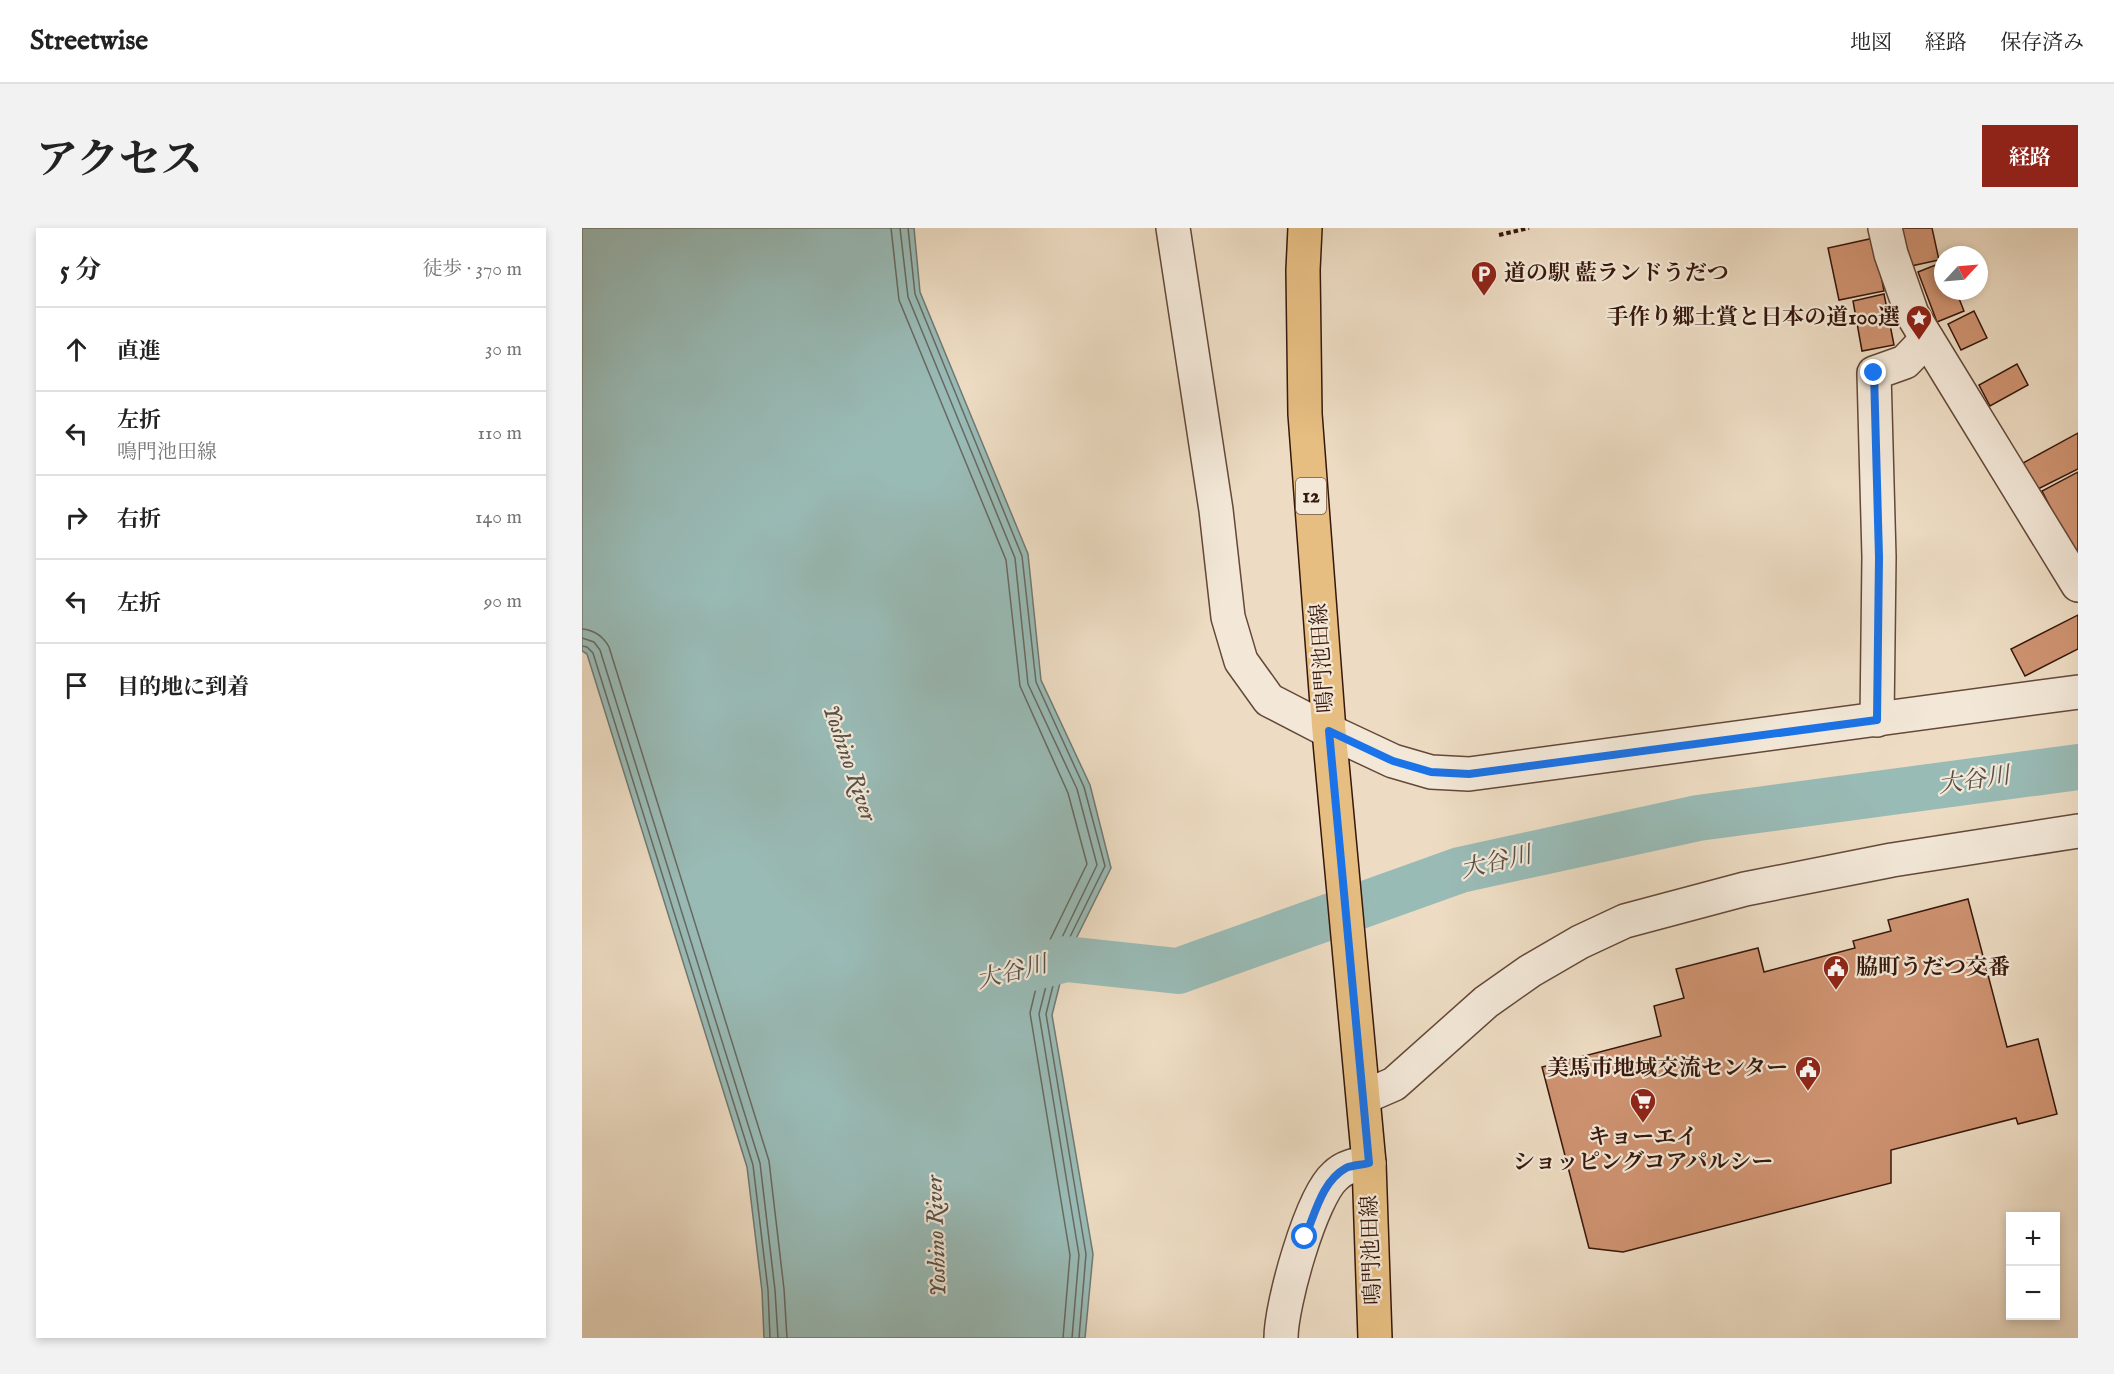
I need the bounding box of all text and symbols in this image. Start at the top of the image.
text: Streetwise [30,24,148,59]
text: 地図 [1850,30,1892,57]
text: 経路 [1925,30,1967,57]
text: 保存済み [2000,30,2084,57]
button: 経路 [1982,125,2078,187]
text: アクセス [36,135,203,188]
north arrow [1934,246,1988,300]
text: 5 分 [60,254,101,287]
text: 徒歩 · 370 m [422,257,522,282]
parking icon: 道の駅 藍ランドうだつ [1469,259,1499,297]
place label: 道の駅 藍ランドうだつ [1504,260,1729,288]
place icon: 手作り郷土賞と日本の道100選 [1904,303,1934,341]
place label: 手作り郷土賞と日本の道100選 [1606,304,1900,332]
icon: ahead [60,333,93,366]
text: 30 m [485,337,522,362]
text: 直進 [117,338,161,366]
route end [1860,359,1886,385]
text: 左折 [117,407,161,435]
icon: left [60,417,93,450]
text: 110 m [478,421,522,446]
text: 鳴門池田線 [117,440,217,465]
road number: 12 [1296,478,1326,514]
icon: right [60,501,93,534]
text: 140 m [475,505,522,530]
text: 右折 [117,506,161,534]
icon: left [60,585,93,618]
text: 90 m [484,589,522,614]
text: 左折 [117,590,161,618]
street label: 鳴門池田線 [1305,602,1341,714]
icon: arrive [60,669,93,702]
text: 目的地に到着 [117,674,249,702]
water label: Yoshino River [815,701,884,827]
water label: 大谷川 [1936,760,2015,801]
water label: 大谷川 [1457,839,1537,886]
water label: 大谷川 [973,949,1054,997]
public building icon: 脇町うだつ交番 [1821,953,1851,991]
place label: 脇町うだつ交番 [1856,954,2010,982]
public building icon: 美馬市地域交流センター [1793,1054,1823,1092]
place label: 美馬市地域交流センター [1547,1055,1788,1083]
supermarket icon: キョーエイ ショッピングコアパルシー [1628,1086,1658,1124]
place label: キョーエイ ショッピングコアパルシー [1513,1124,1773,1177]
water label: Yoshino River [919,1173,955,1297]
street label: 鳴門池田線 [1356,1195,1388,1305]
map controls [2006,1212,2060,1320]
button: + [2006,1212,2060,1266]
route start [1291,1223,1317,1249]
button: − [2006,1266,2060,1320]

